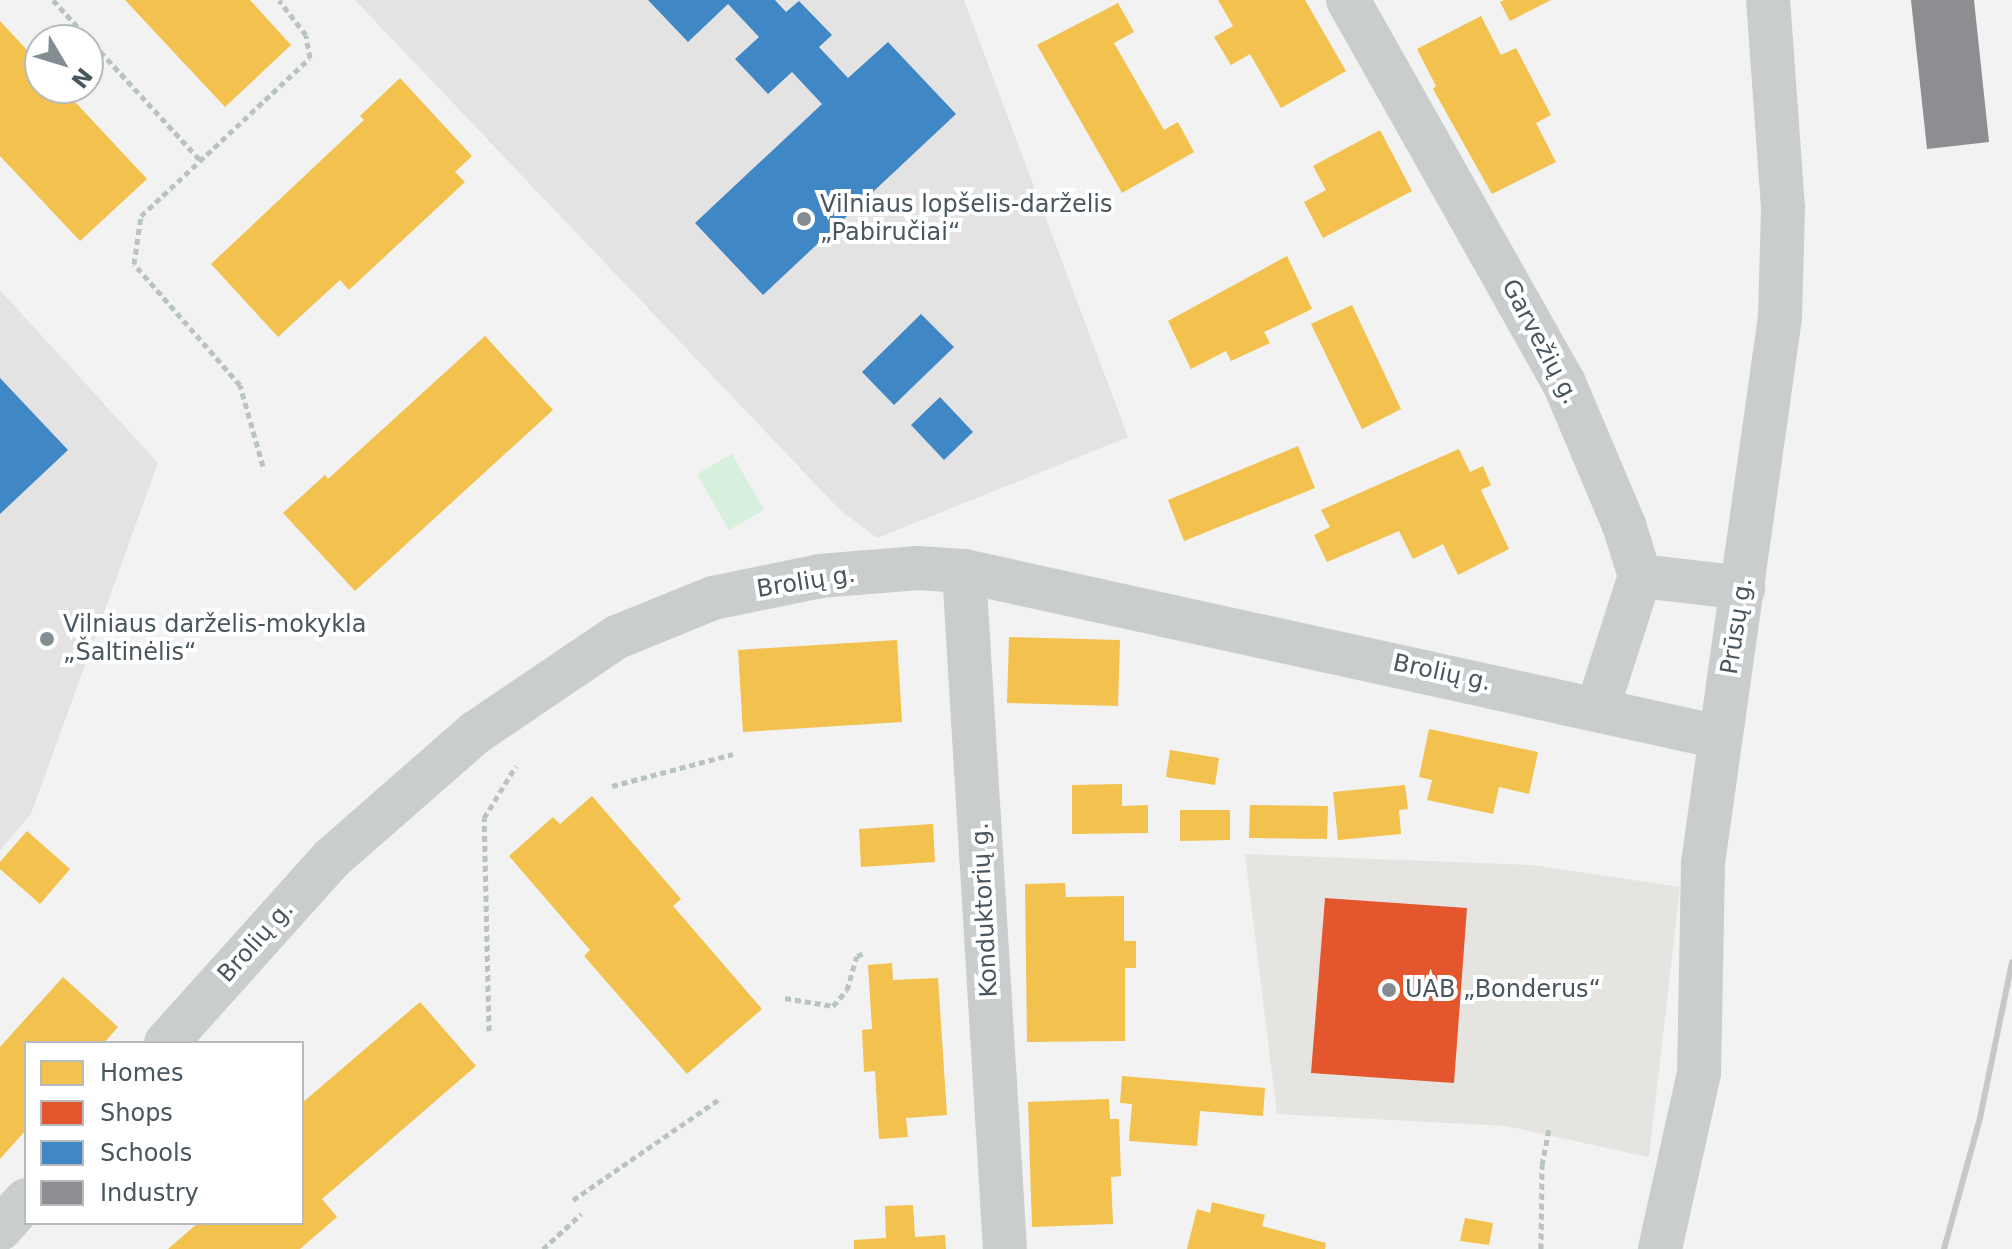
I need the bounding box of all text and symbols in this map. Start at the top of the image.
north arrow [24,24,104,104]
text: N [66,63,97,93]
place label: Vilniaus lopšelis-darželis „Pabiručiai“ [820,191,1113,247]
marker: Vilniaus lopšelis-darželis „Pabiručiai“ [795,210,813,228]
street label: Garvežių g. [1495,275,1585,409]
street label: Brolių g. [755,560,857,604]
street label: Prūsų g. [1715,576,1759,676]
place label: Vilniaus darželis-mokykla „Šaltinėlis“ [63,611,366,667]
marker: Vilniaus darželis-mokykla „Šaltinėlis“ [38,630,56,648]
street label: Brolių g. [1390,649,1494,697]
street label: Konduktorių g. [966,822,1004,998]
street label: Brolių g. [212,895,300,989]
place label: UAB „Bonderus“ [1405,976,1601,1004]
marker: UAB „Bonderus“ [1380,981,1398,999]
legend [24,1041,304,1225]
text: Homes [100,1059,183,1087]
text: Shops [100,1099,173,1127]
text: Schools [100,1139,192,1167]
text: Industry [100,1179,199,1207]

